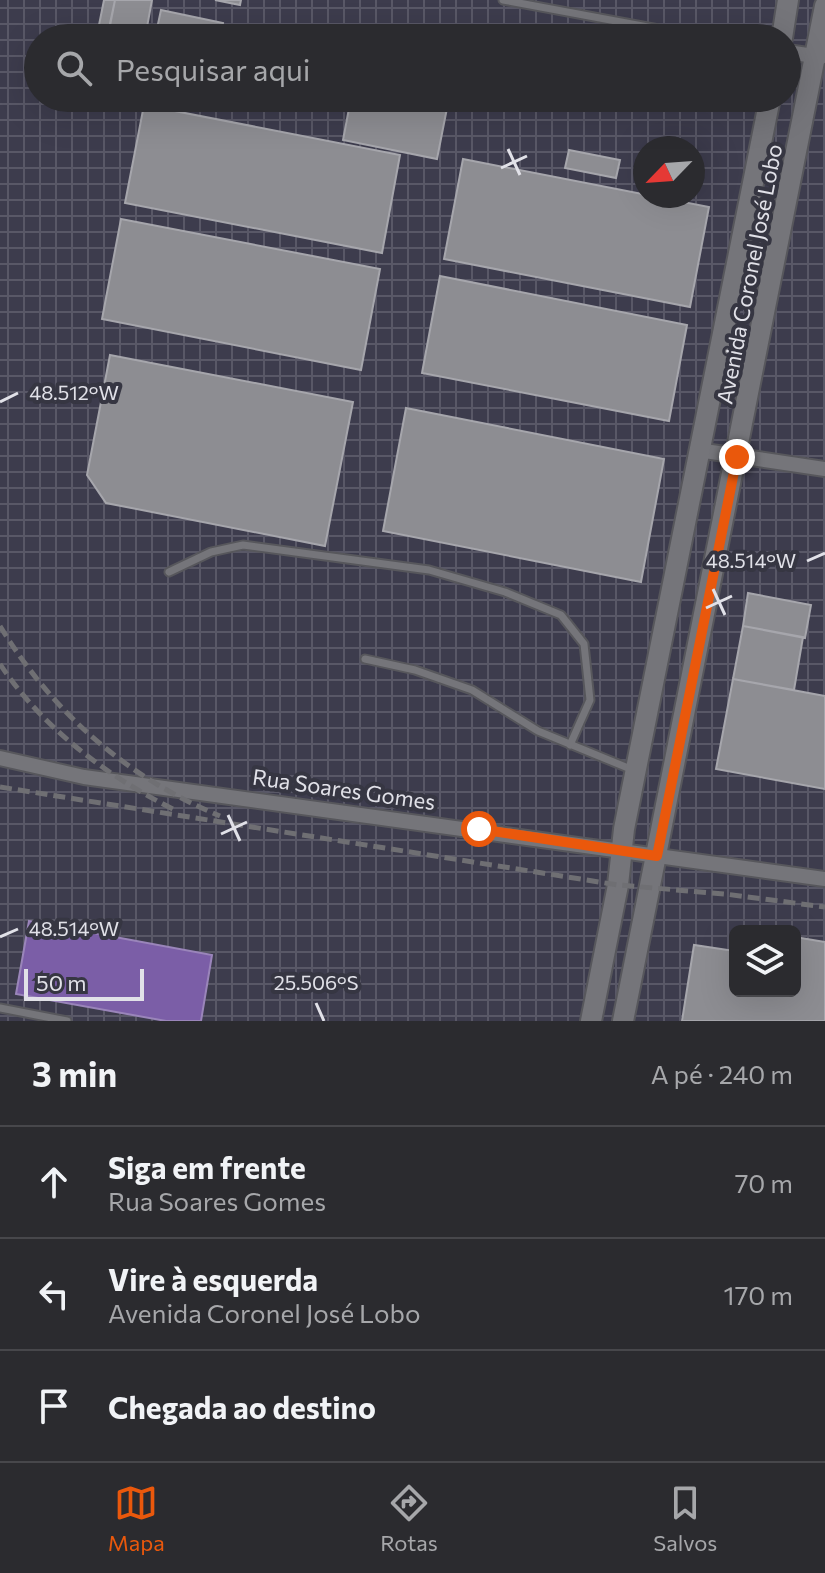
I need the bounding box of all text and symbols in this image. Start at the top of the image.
search box [24,24,801,112]
icon: search [52,46,96,90]
text: Pesquisar aqui [116,50,311,87]
north arrow [633,136,705,208]
street label: Avenida Coronel José Lobo [711,142,787,406]
text: 48.512°W [29,380,119,404]
route end [719,439,755,475]
text: 48.514°W [706,548,796,572]
street label: Rua Soares Gomes [251,763,437,815]
route start [461,811,497,847]
text: 48.514°W [29,916,119,940]
map controls [729,925,801,997]
button: layers [729,925,801,997]
scale bar [24,965,144,1001]
text: 50 m [36,969,86,996]
text: 25.506°S [274,970,358,994]
text: 3 min [32,1052,117,1094]
text: A pé · 240 m [651,1058,793,1089]
text: Siga em frente [108,1148,306,1185]
icon: ahead [32,1160,76,1204]
text: 70 m [735,1167,793,1198]
text: Rua Soares Gomes [108,1185,326,1216]
text: Vire à esquerda [108,1260,318,1297]
icon: left [32,1272,76,1316]
text: 170 m [724,1279,793,1310]
text: Avenida Coronel José Lobo [108,1297,420,1328]
icon: arrive [32,1384,76,1428]
text: Chegada ao destino [108,1388,376,1425]
tab: Mapa [108,1481,165,1556]
tab: Rotas [380,1481,438,1556]
tab: Salvos [653,1481,717,1556]

